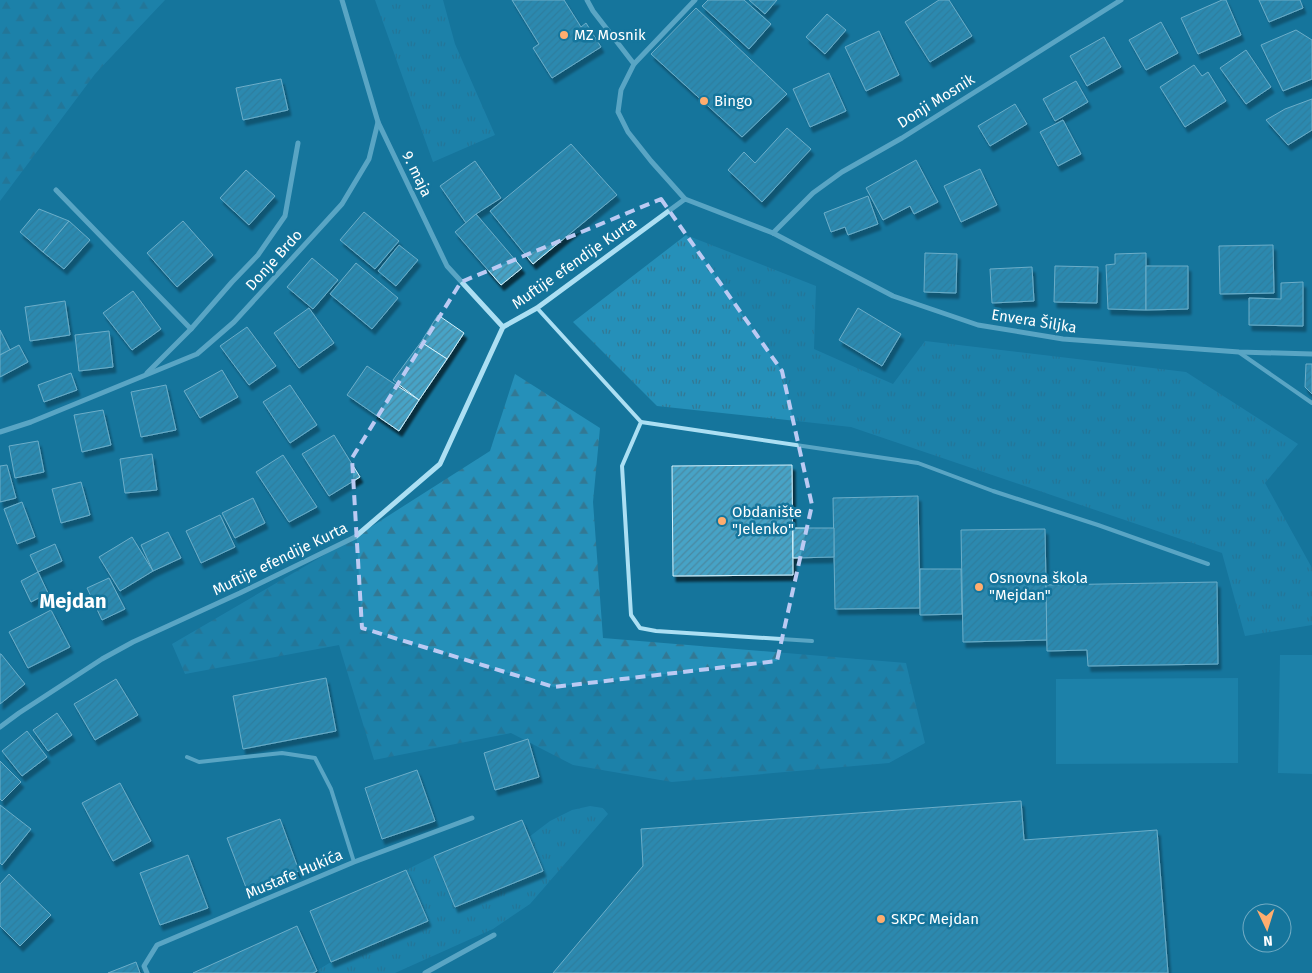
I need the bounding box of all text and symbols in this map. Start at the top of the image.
place label: MZ Mosnik [574,26,646,44]
marker: MZ Mosnik [558,29,570,41]
street label: Donji Mosnik [894,70,978,132]
place label: Bingo [714,92,752,110]
marker: Bingo [698,95,710,107]
street label: 9. maja [398,148,436,200]
street label: Muftije efendije Kurta [508,213,640,313]
street label: Donje Brdo [242,226,306,294]
street label: Envera Šiljka [990,305,1078,337]
place label: Obdanište "Jelenko" [732,503,802,538]
marker: Obdanište "Jelenko" [716,515,728,527]
street label: Muftije efendije Kurta [210,519,350,599]
place label: Osnovna škola "Mejdan" [989,569,1088,604]
marker: Osnovna škola "Mejdan" [973,581,985,593]
district label: Mejdan [40,589,106,613]
street label: Mustafe Hukića [243,845,345,903]
north arrow [1242,903,1292,953]
place label: SKPC Mejdan [891,910,979,928]
marker: SKPC Mejdan [875,913,887,925]
text: N [1263,932,1273,949]

